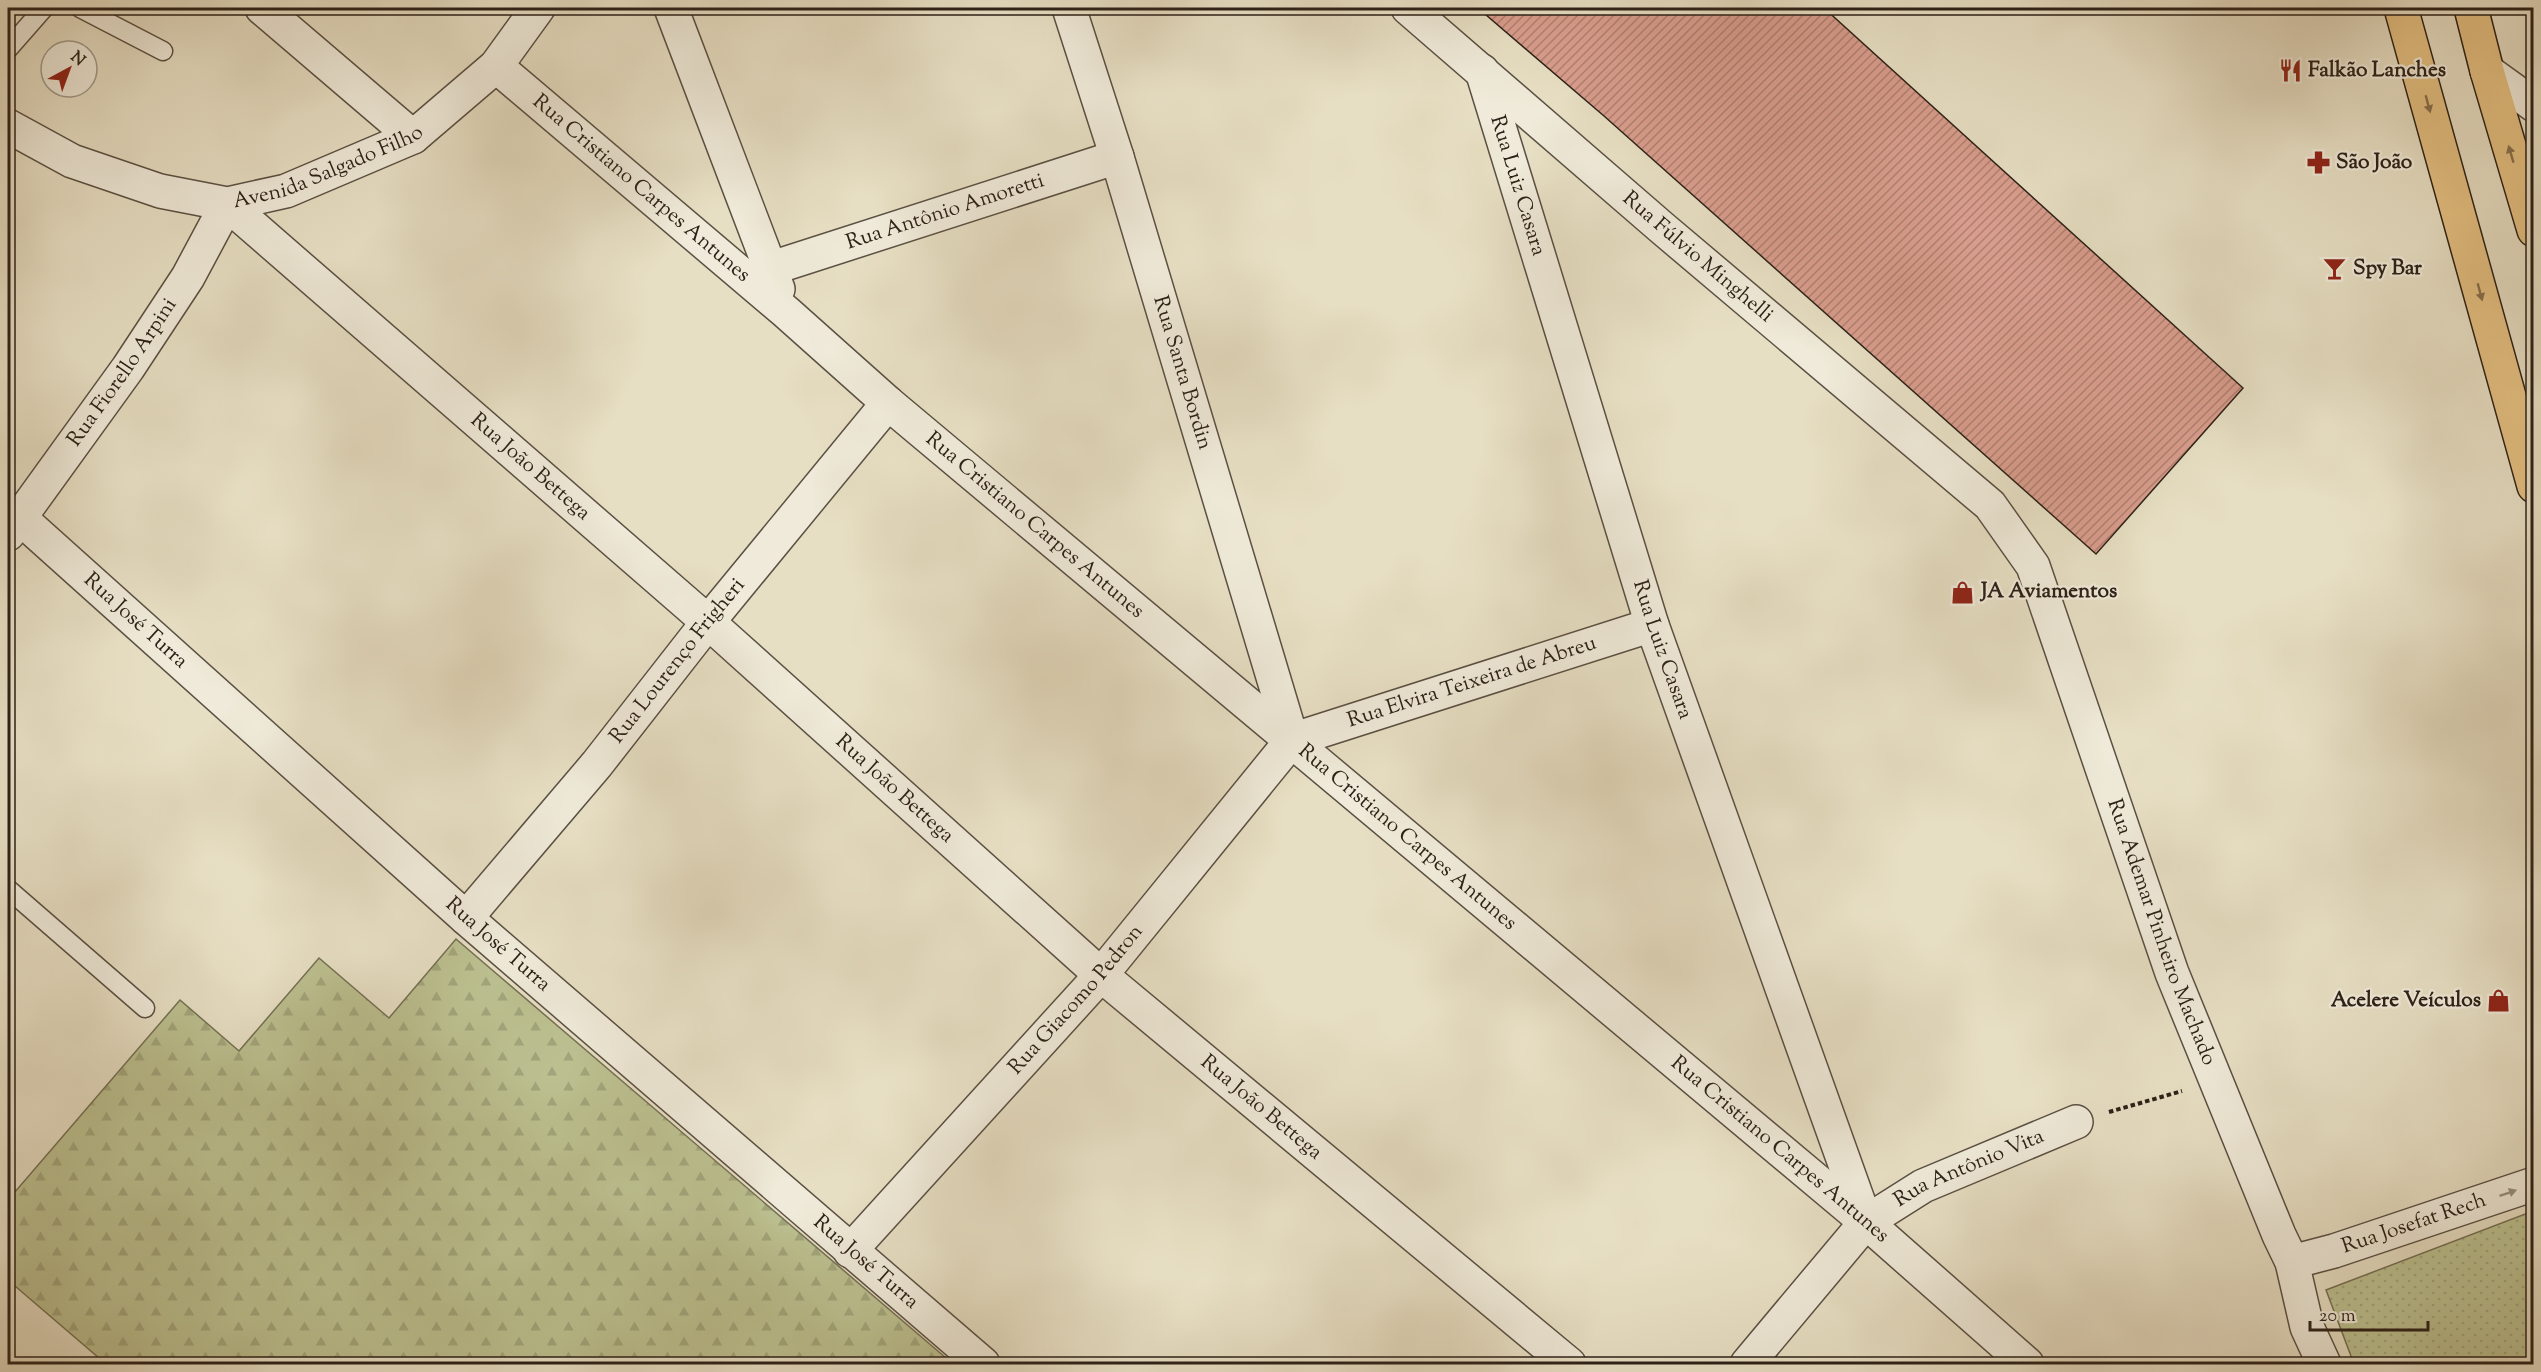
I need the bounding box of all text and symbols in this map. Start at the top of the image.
north arrow [39,39,99,99]
text: N [65,47,90,73]
place label: Falkão Lanches [2308,56,2446,86]
restaurant icon: Falkão Lanches [2277,58,2303,84]
street label: Rua Cristiano Carpes Antunes [525,88,756,290]
one-way arrow [2424,95,2433,113]
street label: Rua Luiz Casara [1482,112,1553,260]
street label: Avenida Salgado Filho [230,119,431,217]
one-way arrow [2506,144,2515,162]
place label: São João [2336,148,2413,178]
pharmacy icon: São João [2305,150,2331,176]
street label: Rua Antônio Amoretti [842,166,1048,258]
street label: Rua Fúlvio Minghelli [1615,185,1779,330]
place label: Spy Bar [2353,254,2422,284]
bar icon: Spy Bar [2322,256,2348,282]
one-way arrow [2476,283,2485,301]
street label: Rua Fiorello Arpini [61,292,185,453]
street label: Rua Santa Bordin [1145,292,1219,454]
street label: Rua João Bettega [463,407,597,528]
street label: Rua Cristiano Carpes Antunes [918,425,1150,626]
street label: Rua José Turra [76,566,194,676]
street label: Rua Lourenço Frigheri [603,572,753,750]
street label: Rua Luiz Casara [1624,576,1700,724]
place label: JA Aviamentos [1979,577,2117,607]
shop icon: JA Aviamentos [1950,579,1976,605]
street label: Rua Elvira Teixeira de Abreu [1344,629,1600,736]
street label: Rua João Bettega [828,728,960,851]
street label: Rua Cristiano Carpes Antunes [1291,737,1523,938]
street label: Rua Ademar Pinheiro Machado [2099,795,2223,1070]
street label: Rua José Turra [438,891,557,1000]
street label: Rua Giacomo Pedron [1002,918,1151,1082]
place label: Acelere Veículos [2331,986,2481,1016]
shop icon: Acelere Veículos [2486,988,2512,1014]
street label: Rua João Bettega [1193,1048,1329,1168]
street label: Rua Cristiano Carpes Antunes [1664,1049,1896,1251]
street label: Rua Antônio Vita [1888,1122,2049,1215]
street label: Rua Josefat Rech [2338,1186,2490,1262]
one-way arrow [2499,1187,2517,1197]
street label: Rua José Turra [806,1208,925,1317]
scale bar [2310,1294,2428,1332]
text: 20 m [2319,1304,2356,1330]

